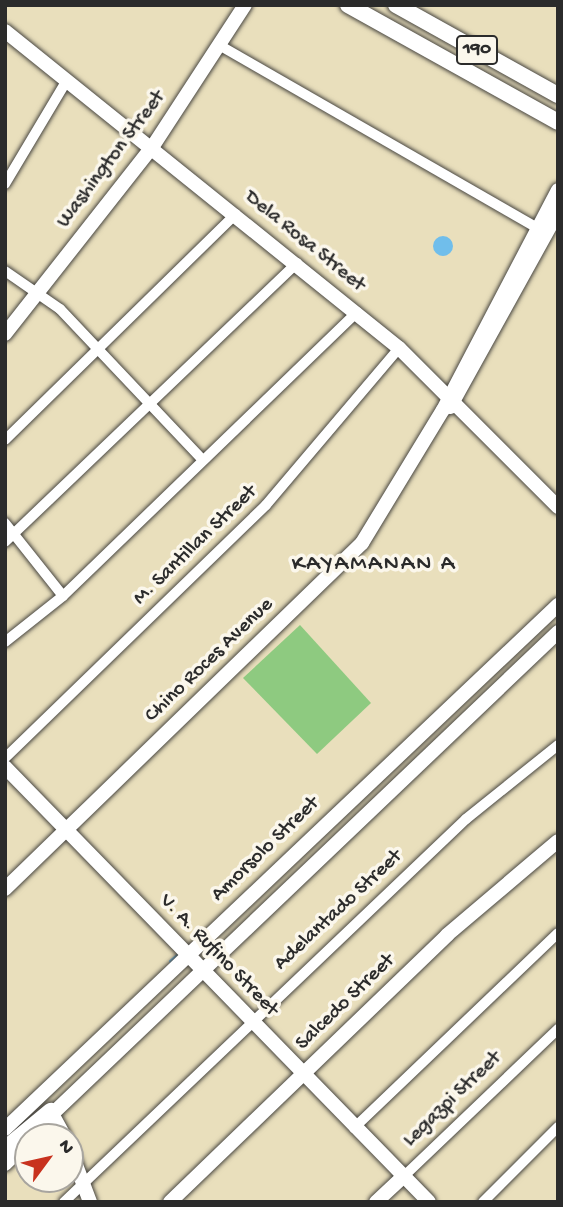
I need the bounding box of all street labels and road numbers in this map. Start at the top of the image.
road number: 190 [456,34,498,66]
street label: Washington Street [52,86,172,234]
street label: Dela Rosa Street [239,186,369,298]
street label: M. Santillan Street [129,480,263,612]
street label: Chino Roces Avenue [141,593,279,729]
street label: Amorsolo Street [207,792,325,908]
street label: Adelantado Street [270,845,408,977]
street label: V. A. Rufino Street [153,889,283,1023]
street label: Salcedo Street [291,949,401,1057]
street label: Legazpi Street [398,1047,508,1153]

